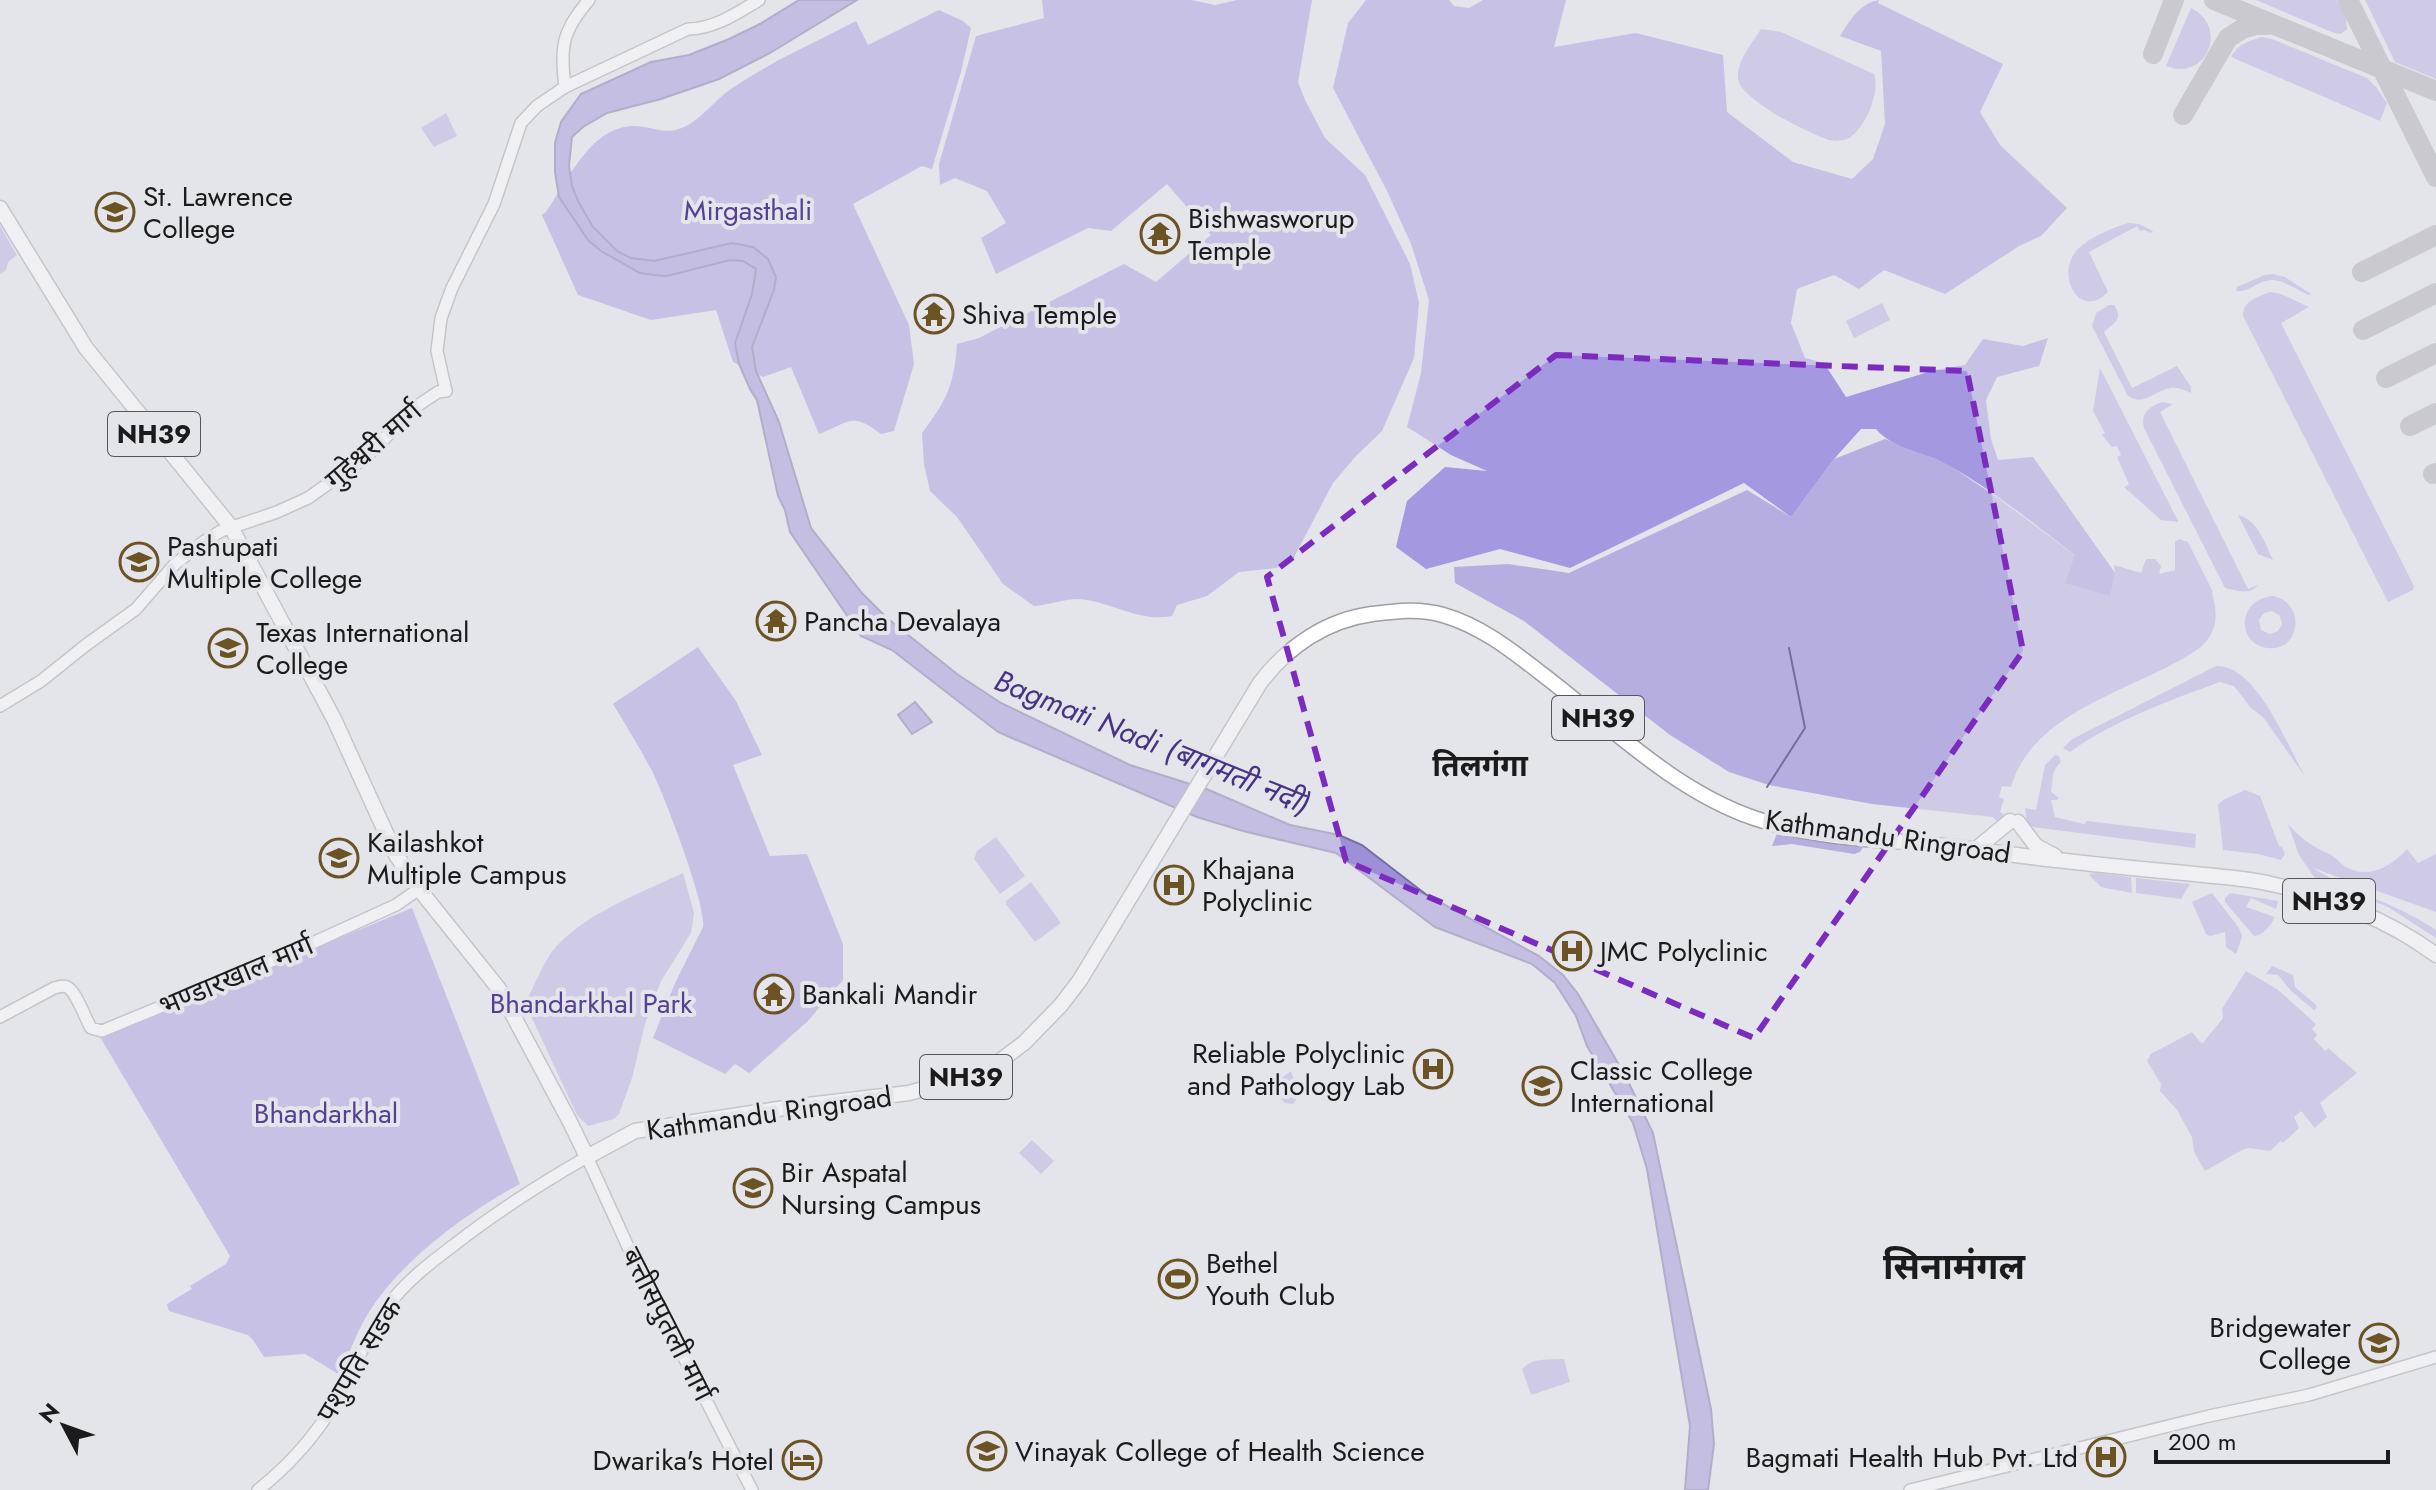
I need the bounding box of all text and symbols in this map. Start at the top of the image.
place label: St. Lawrence College [143,176,293,249]
park label: Mirgasthali [684,190,812,231]
school or university icon: St. Lawrence College [94,191,136,233]
place label: Bishwasworup Temple [1188,198,1355,271]
temple icon: Bishwasworup Temple [1139,213,1181,255]
temple icon: Shiva Temple [913,293,955,335]
place label: Shiva Temple [962,294,1117,335]
street label: गुहेश्वरी मार्ग [316,391,432,499]
road number: NH39 [108,412,200,456]
place label: Pashupati Multiple College [167,526,362,599]
school or university icon: Pashupati Multiple College [118,541,160,583]
temple icon: Pancha Devalaya [755,600,797,642]
place label: Pancha Devalaya [804,601,1001,642]
place label: Texas International College [256,612,470,685]
school or university icon: Texas International College [207,627,249,669]
water label: Bagmati Nadi (बागमती नदी) [988,659,1316,825]
road number: NH39 [1552,696,1644,740]
district label: तिलगंगा [1432,744,1529,787]
street label: Kathmandu Ringroad [1763,799,2013,874]
place label: Kailashkot Multiple Campus [367,822,566,895]
school or university icon: Kailashkot Multiple Campus [318,837,360,879]
place label: Khajana Polyclinic [1202,849,1313,922]
hospital icon: Khajana Polyclinic [1153,864,1195,906]
road number: NH39 [2283,879,2375,923]
street label: भण्डारखाल मार्ग [153,924,321,1026]
hospital icon: JMC Polyclinic [1551,930,1593,972]
place label: JMC Polyclinic [1596,931,1768,972]
temple icon: Bankali Mandir [753,973,795,1015]
place label: Bankali Mandir [802,974,978,1015]
park label: Bhandarkhal Park [490,983,693,1024]
place label: Reliable Polyclinic and Pathology Lab [1187,1033,1405,1106]
hospital icon: Reliable Polyclinic and Pathology Lab [1412,1048,1454,1090]
place label: Classic College International [1570,1050,1753,1123]
road number: NH39 [920,1055,1012,1099]
school or university icon: Classic College International [1521,1065,1563,1107]
street label: Kathmandu Ringroad [644,1076,894,1151]
park label: Bhandarkhal [254,1093,398,1134]
place label: Bir Aspatal Nursing Campus [781,1152,981,1225]
school or university icon: Bir Aspatal Nursing Campus [732,1167,774,1209]
street label: बत्तीसपुतली मार्ग [611,1240,724,1409]
district label: सिनामंगल [1883,1240,2026,1292]
place label: Bethel Youth Club [1206,1243,1335,1316]
sports icon: Bethel Youth Club [1157,1258,1199,1300]
street label: पशुपति सडक [306,1290,413,1430]
place label: Bridgewater College [2209,1307,2351,1380]
school or university icon: Bridgewater College [2358,1322,2400,1364]
north arrow [24,1386,104,1466]
text: N [31,1396,67,1430]
scale bar [2156,1414,2388,1464]
text: 200 m [2168,1424,2236,1459]
school or university icon: Vinayak College of Health Science [966,1430,1008,1472]
place label: Vinayak College of Health Science [1015,1431,1425,1472]
hospital icon: Bagmati Health Hub Pvt. Ltd [2085,1436,2127,1478]
place label: Bagmati Health Hub Pvt. Ltd [1746,1437,2078,1478]
hotel icon: Dwarika's Hotel [781,1439,823,1481]
place label: Dwarika's Hotel [592,1440,774,1481]

